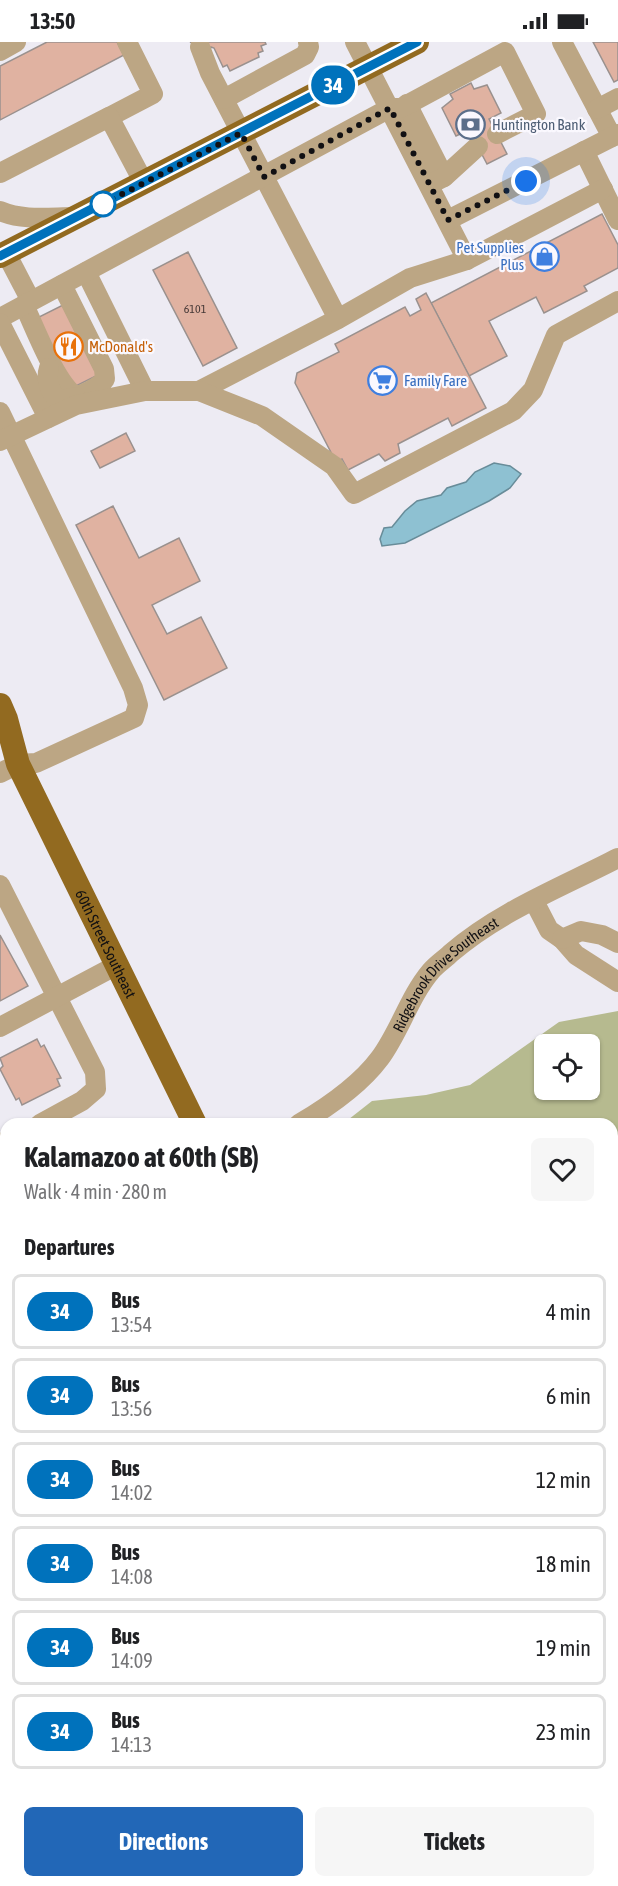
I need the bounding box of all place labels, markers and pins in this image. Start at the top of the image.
bank icon: Huntington Bank [455,108,487,140]
place label: Huntington Bank [492,116,586,133]
unlabelled marker [90,191,116,217]
place label: Pet Supplies Plus [456,239,524,273]
shop icon: Pet Supplies Plus [529,240,561,272]
restaurant icon: McDonald's [52,330,84,362]
place label: McDonald's [89,338,153,355]
supermarket icon: Family Fare [367,364,399,396]
place label: Family Fare [404,372,467,389]

